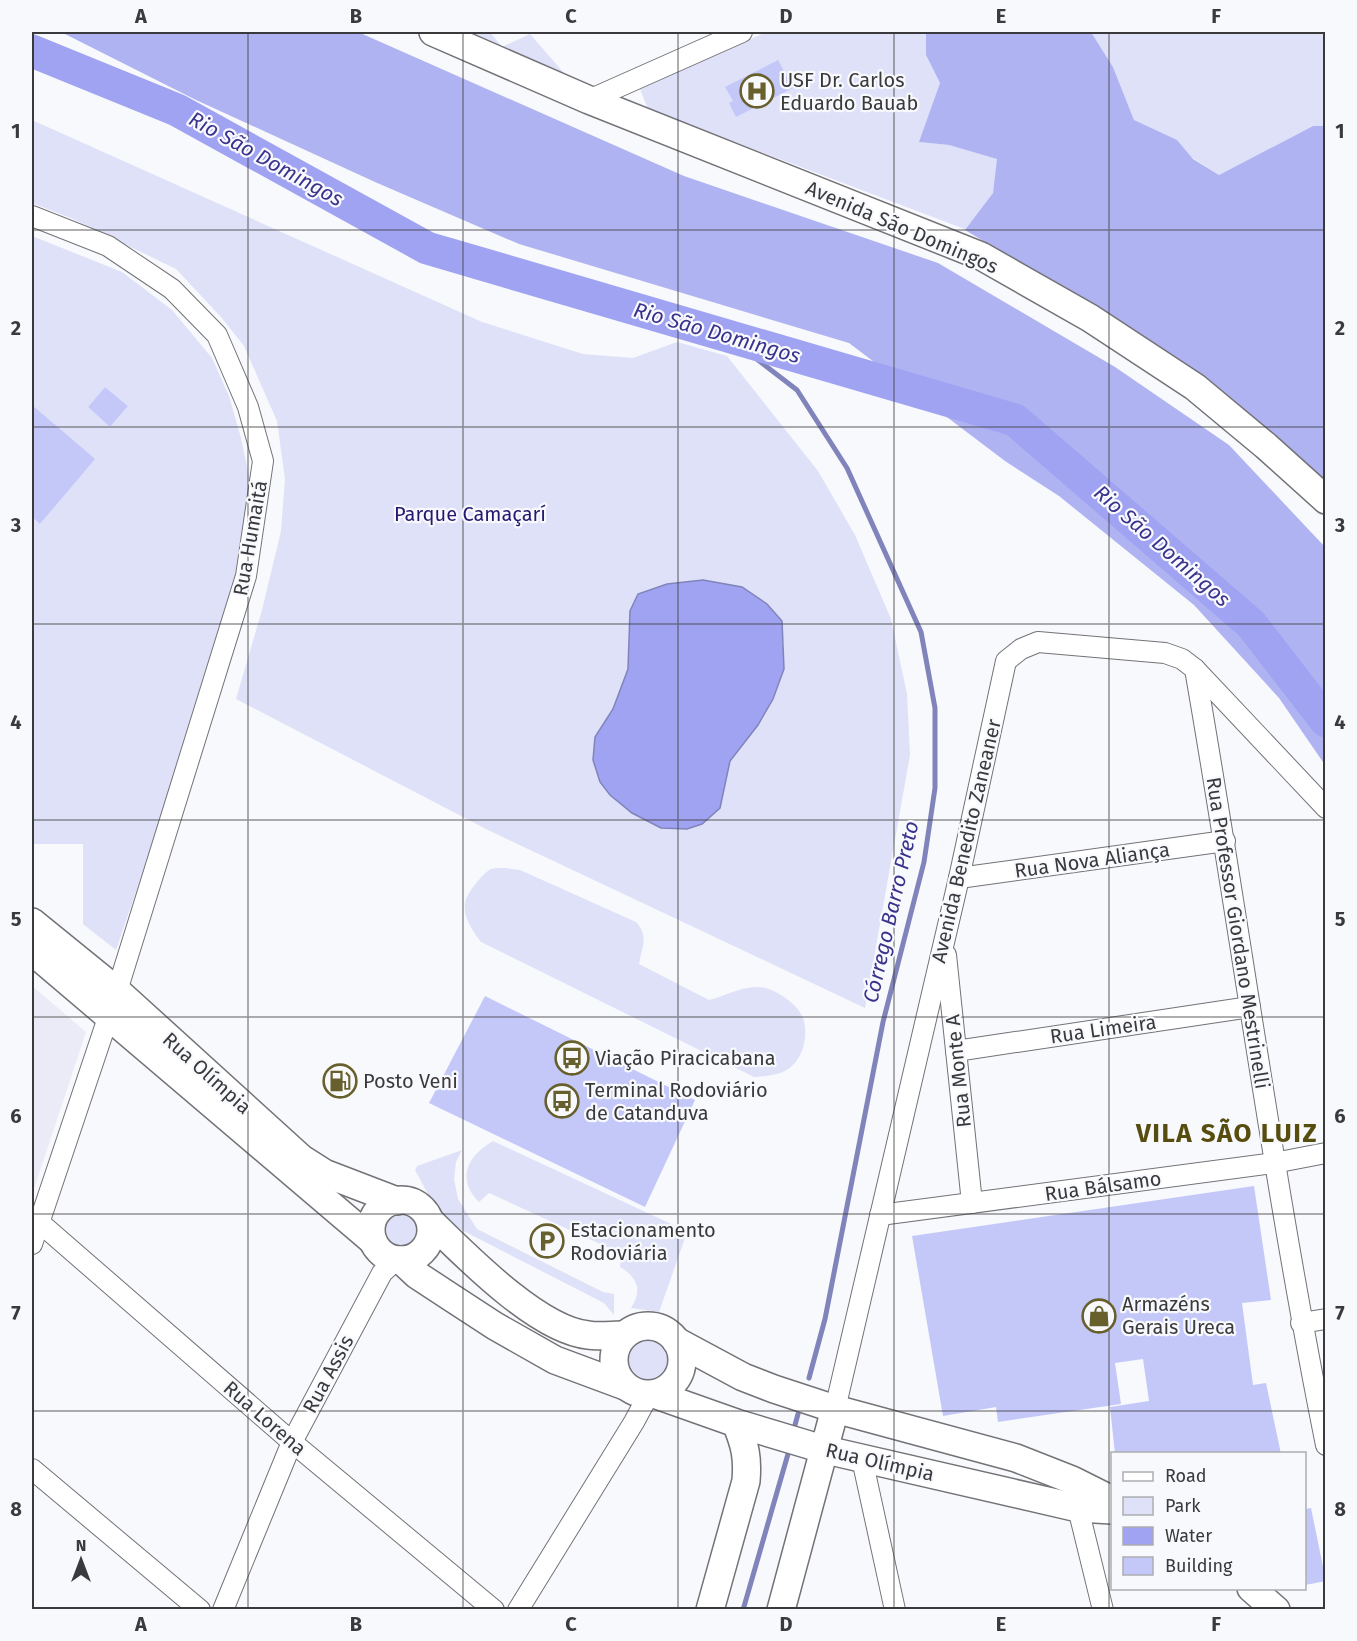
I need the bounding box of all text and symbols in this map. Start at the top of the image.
text: A [134,4,148,28]
text: B [350,4,362,28]
text: C [565,4,577,28]
text: D [779,4,793,28]
text: E [996,4,1006,28]
text: F [1211,4,1221,28]
place label: USF Dr. Carlos Eduardo Bauab [780,68,918,115]
hospital icon: USF Dr. Carlos Eduardo Bauab [739,73,775,109]
water label: Rio São Domingos [184,106,348,212]
text: 1 [11,119,21,143]
text: 1 [1335,119,1345,143]
street label: Avenida São Domingos [802,176,1002,278]
water label: Rio São Domingos [631,297,804,369]
text: 2 [11,316,21,340]
text: 2 [1335,316,1345,340]
street label: Rua Humaitá [228,478,272,598]
water label: Rio São Domingos [1088,480,1236,613]
park label: Parque Camaçarí [394,502,546,527]
text: 3 [10,513,21,537]
text: 3 [1334,513,1345,537]
text: 4 [10,710,22,734]
text: 4 [1334,710,1346,734]
street label: Avenida Benedito Zaneaner [926,716,1006,965]
street label: Rua Professor Giordano Mestrinelli [1201,775,1275,1091]
water label: Córrego Barro Preto [857,819,925,1005]
street label: Rua Nova Aliança [1013,837,1171,884]
text: 5 [11,907,22,931]
text: 5 [1335,907,1346,931]
street label: Rua Limeira [1048,1010,1158,1048]
street label: Rua Monte A [940,1013,976,1129]
street label: Rua Olímpia [158,1027,256,1119]
bus stop icon: Viação Piracicabana [554,1040,590,1076]
place label: Viação Piracicabana [595,1046,776,1071]
fuel station icon: Posto Veni [322,1063,358,1099]
place label: Posto Veni [363,1069,458,1093]
place label: Terminal Rodoviário de Catanduva [585,1078,768,1125]
bus stop icon: Terminal Rodoviário de Catanduva [544,1083,580,1119]
text: 6 [10,1104,22,1128]
text: 6 [1334,1104,1346,1128]
district label: VILA SÃO LUIZ [1135,1118,1318,1149]
street label: Rua Bálsamo [1043,1166,1163,1206]
place label: Estacionamento Rodoviária [570,1218,716,1265]
parking icon: Estacionamento Rodoviária [529,1223,565,1259]
place label: Armazéns Gerais Ureca [1122,1292,1235,1339]
shop icon: Armazéns Gerais Ureca [1081,1298,1117,1334]
text: 7 [11,1301,21,1325]
text: 7 [1335,1301,1345,1325]
street label: Rua Assis [297,1331,359,1417]
street label: Rua Lorena [219,1376,311,1460]
street label: Rua Olímpia [823,1438,937,1486]
legend [1111,1452,1306,1590]
text: Road [1165,1465,1207,1487]
text: Park [1165,1495,1201,1517]
text: 8 [10,1497,22,1521]
text: 8 [1334,1497,1346,1521]
text: Water [1165,1525,1212,1547]
north arrow [51,1530,111,1590]
text: N [76,1536,86,1555]
text: Building [1165,1555,1233,1577]
text: A [134,1612,148,1636]
text: B [350,1612,362,1636]
text: C [565,1612,577,1636]
text: D [779,1612,793,1636]
text: E [996,1612,1006,1636]
text: F [1211,1612,1221,1636]

